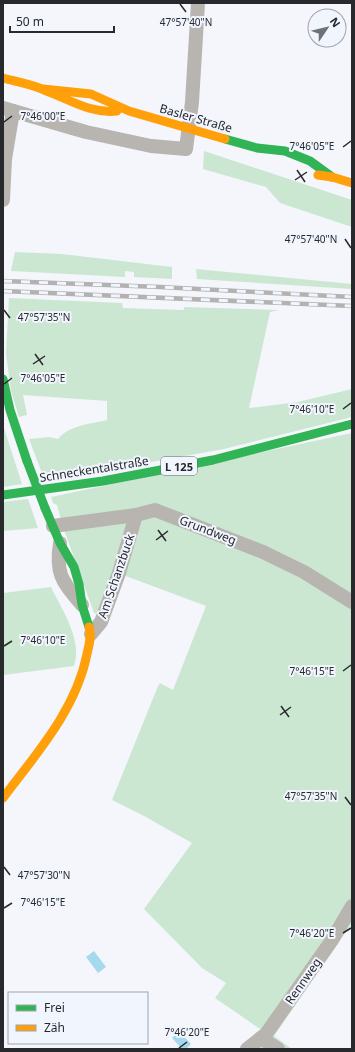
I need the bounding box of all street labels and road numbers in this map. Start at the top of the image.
street label: Basler Straße [158,100,235,137]
street label: Schneckentalstraße [38,452,150,486]
road number: L 125 [161,457,197,475]
street label: Grundweg [177,511,239,549]
street label: Am Schanzbuck [94,531,139,621]
street label: Rennweg [281,955,325,1007]

